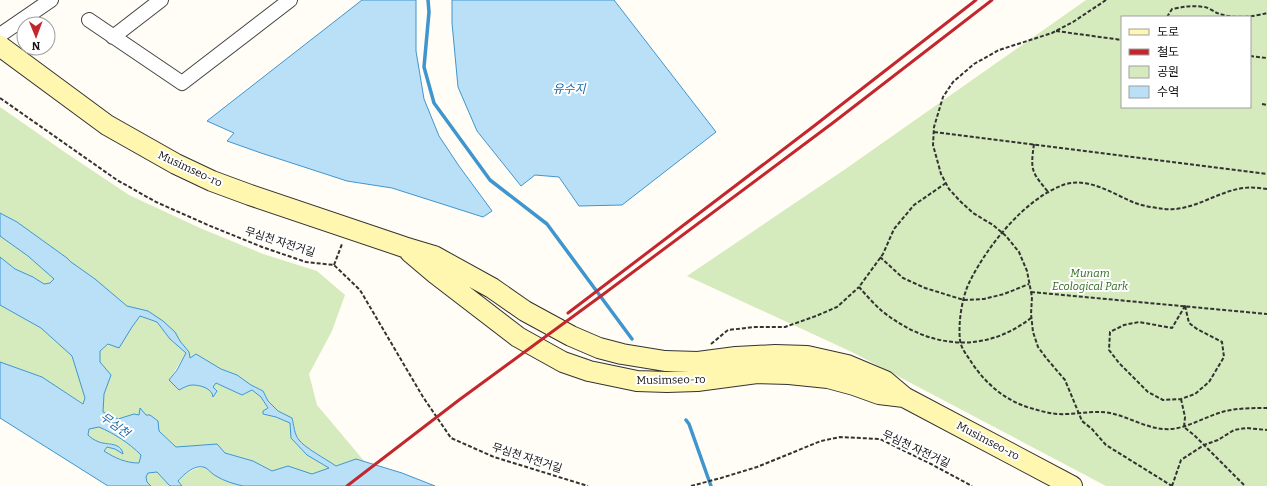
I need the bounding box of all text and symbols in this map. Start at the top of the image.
north arrow [16,16,56,56]
legend [1121,16,1251,108]
text: 도로 [1157,25,1179,39]
text: N [31,39,41,52]
text: 철도 [1157,45,1179,59]
text: 공원 [1157,65,1179,79]
water label: 유수지 [552,82,587,96]
text: 수역 [1157,85,1179,99]
street label: Musimseo-ro [156,148,224,190]
street label: 무심천 자전거길 [243,225,317,259]
park label: Munam Ecological Park [1052,267,1129,293]
street label: Musimseo-ro [636,373,706,387]
water label: 무심천 [97,410,134,442]
street label: Musimseo-ro [954,419,1022,463]
street label: 무심천 자전거길 [880,428,952,470]
street label: 무심천 자전거길 [490,441,564,475]

